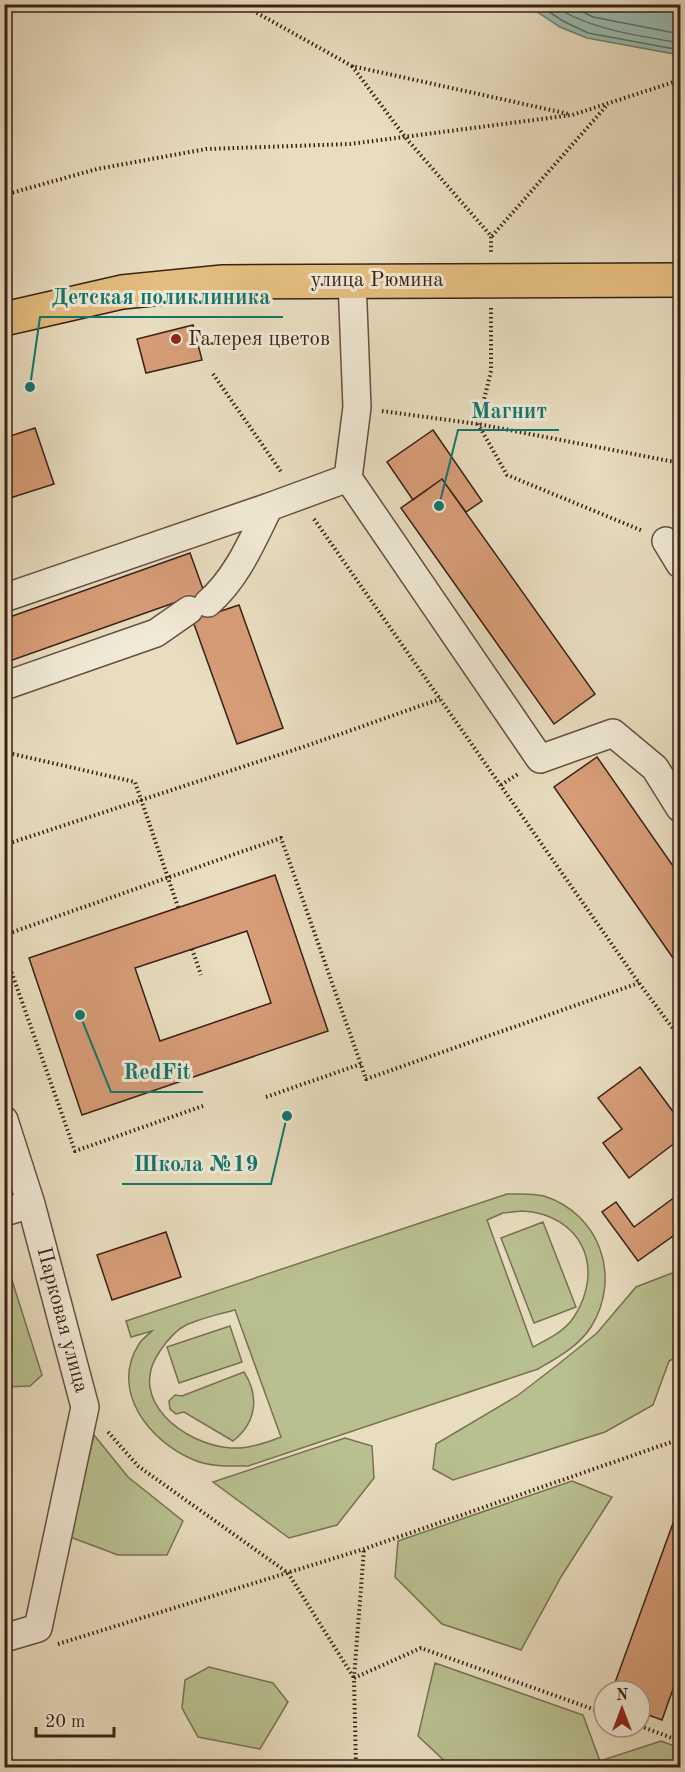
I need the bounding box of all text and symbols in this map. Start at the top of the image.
street label: улица Рюмина [310,270,444,291]
callout: Детская поликлиника [40,277,283,317]
text: Детская поликлиника [52,287,270,309]
place label: Галерея цветов [188,329,330,350]
marker: Галерея цветов [169,332,183,346]
callout: Магнит [458,390,559,430]
text: Магнит [471,401,547,423]
callout: RedFit [111,1052,203,1092]
text: RedFit [123,1062,191,1084]
callout: Школа №19 [122,1144,271,1184]
text: Школа №19 [134,1154,258,1176]
street label: Парковая улица [32,1245,92,1395]
north arrow [592,1679,652,1739]
text: N [616,1688,629,1704]
scale bar [36,1700,114,1738]
text: 20 m [45,1713,85,1731]

